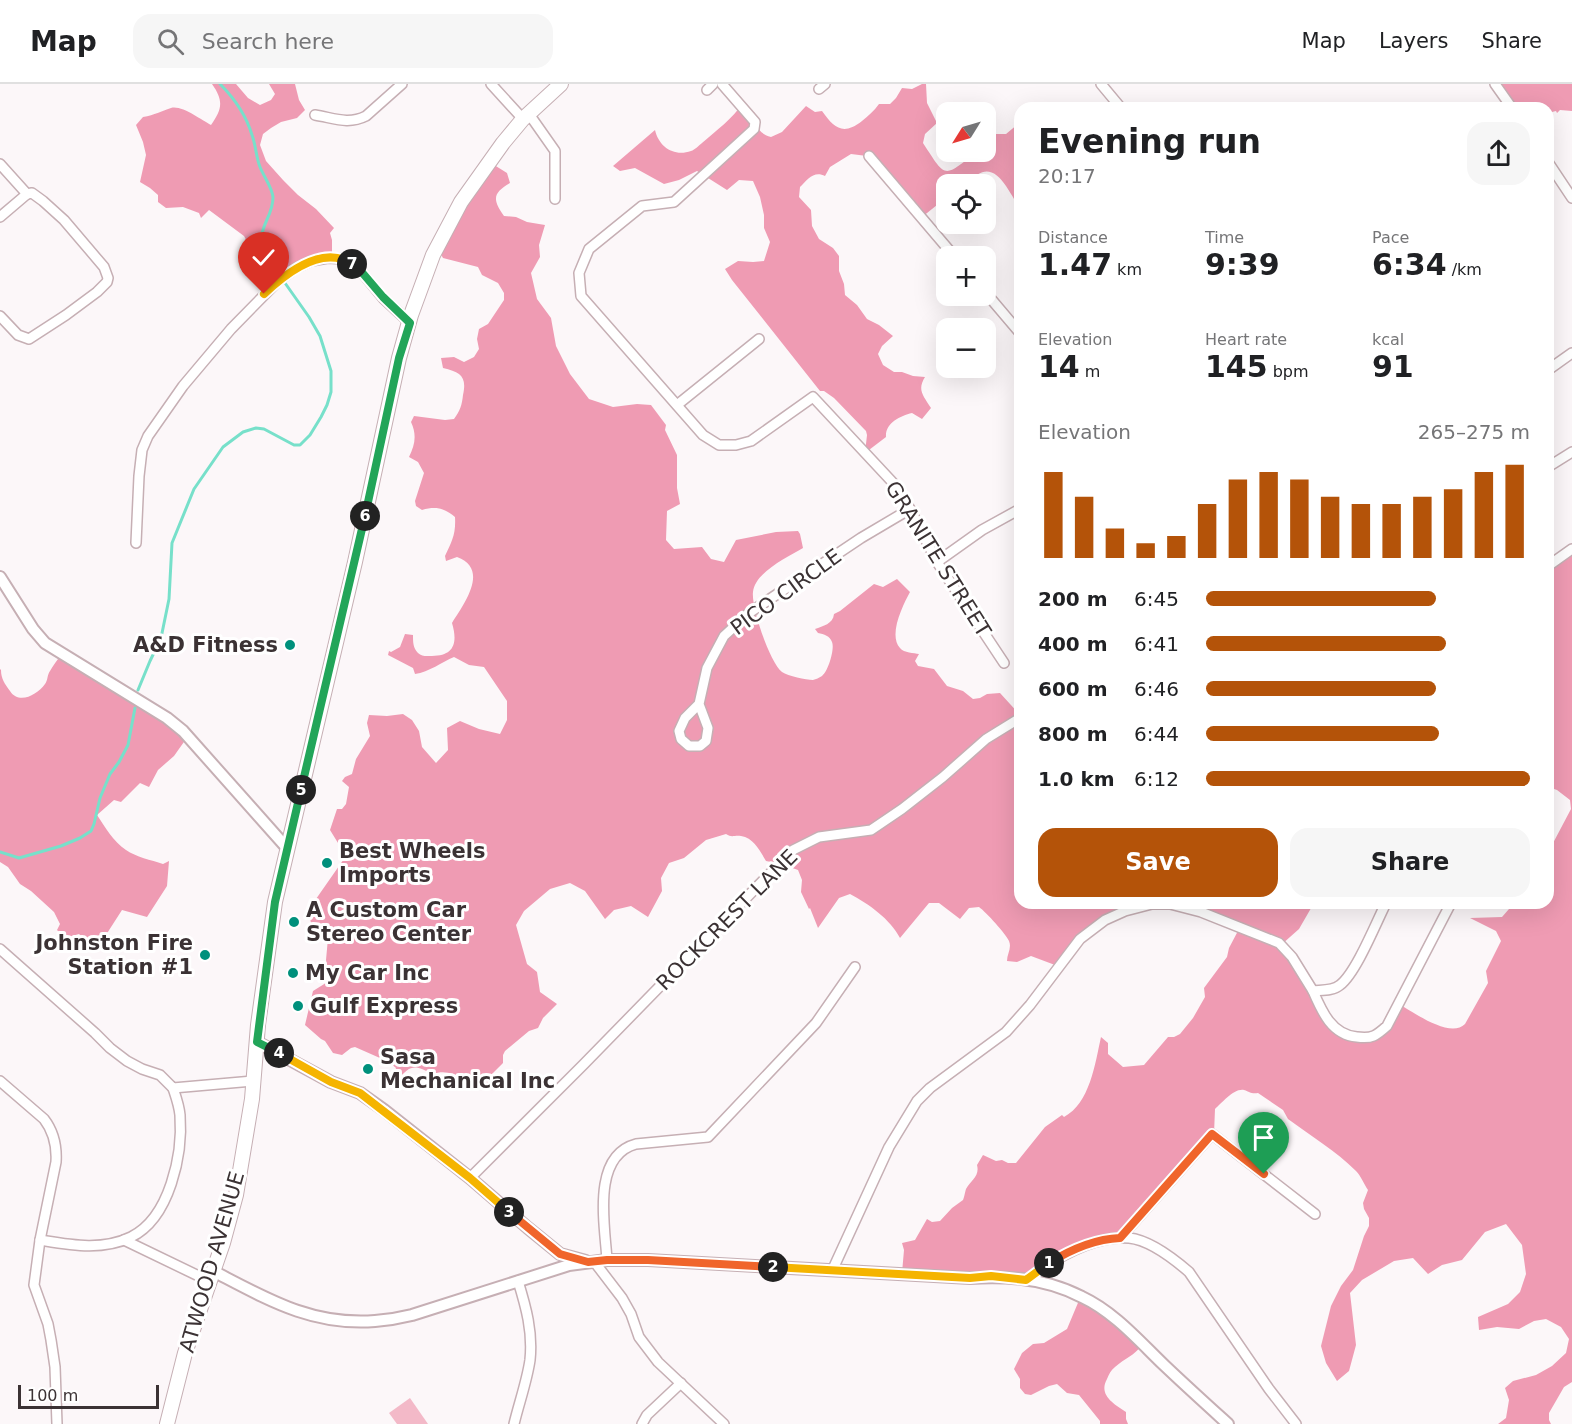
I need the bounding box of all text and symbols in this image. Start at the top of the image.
search box [133,14,553,68]
text: Map [30,25,97,58]
icon: search [154,25,187,58]
text: Search here [202,29,334,54]
text: Map [1302,29,1346,53]
text: Layers [1379,29,1448,53]
text: Share [1481,29,1542,53]
north arrow [936,102,996,162]
map controls [936,102,996,378]
text: Evening run [1038,122,1261,161]
button: share [1467,122,1530,185]
text: 20:17 [1038,164,1096,188]
button: locate [936,174,996,234]
text: Distance [1038,228,1108,247]
text: Time [1205,228,1244,247]
text: Pace [1372,228,1409,247]
pin [238,232,289,294]
icon: check [247,241,280,274]
button: + [936,246,996,306]
text: 1.47 [1038,247,1112,282]
text: 9:39 [1205,247,1280,282]
text: 6:34 [1372,247,1447,282]
pin: 7 [337,249,367,279]
text: 7 [346,254,358,273]
text: km [1112,260,1142,279]
text: /km [1447,260,1482,279]
button: − [936,318,996,378]
text: Elevation [1038,330,1112,349]
text: Heart rate [1205,330,1287,349]
text: kcal [1372,330,1404,349]
text: 14 [1038,349,1080,384]
text: 145 [1205,349,1268,384]
text: 91 [1372,349,1414,384]
text: m [1080,362,1100,381]
text: bpm [1268,362,1309,381]
text: Elevation [1038,420,1131,444]
text: 265–275 m [1418,420,1530,444]
street label: GRANITE STREET [880,477,996,641]
pin: 6 [350,501,380,531]
text: 6 [359,506,371,525]
street label: PICO CIRCLE [726,544,846,640]
text: 200 m [1038,587,1108,611]
text: 6:45 [1134,587,1179,611]
text: 400 m [1038,632,1108,656]
text: 6:41 [1134,632,1179,656]
place label: A&D Fitness [133,633,278,657]
marker: A&D Fitness [283,638,297,652]
text: 600 m [1038,677,1108,701]
text: 6:46 [1134,677,1179,701]
text: 800 m [1038,722,1108,746]
text: 6:44 [1134,722,1179,746]
text: 1.0 km [1038,767,1115,791]
text: 6:12 [1134,767,1179,791]
pin: 5 [286,775,316,805]
text: 5 [295,780,307,799]
button: Save [1038,828,1278,897]
button: Share [1290,828,1530,897]
place label: Best Wheels Imports [339,839,485,887]
street label: ROCKCREST LANE [652,845,802,995]
marker: Best Wheels Imports [320,856,334,870]
place label: A Custom Car Stereo Center [306,898,472,946]
marker: A Custom Car Stereo Center [287,915,301,929]
place label: Johnston Fire Station #1 [33,931,193,979]
marker: Johnston Fire Station #1 [198,948,212,962]
place label: My Car Inc [305,961,429,985]
marker: My Car Inc [286,966,300,980]
place label: Gulf Express [310,994,458,1018]
marker: Gulf Express [291,999,305,1013]
pin: 4 [264,1038,294,1068]
text: 4 [273,1043,285,1062]
place label: Sasa Mechanical Inc [380,1045,555,1093]
marker: Sasa Mechanical Inc [361,1062,375,1076]
pin [1238,1112,1289,1174]
icon: arrive [1247,1121,1280,1154]
street label: ATWOOD AVENUE [175,1169,249,1355]
pin: 3 [494,1197,524,1227]
text: 3 [503,1202,515,1221]
pin: 1 [1034,1248,1064,1278]
pin: 2 [758,1252,788,1282]
text: 1 [1043,1253,1055,1272]
text: 2 [767,1257,779,1276]
scale bar [18,1382,159,1410]
text: 100 m [27,1386,78,1405]

